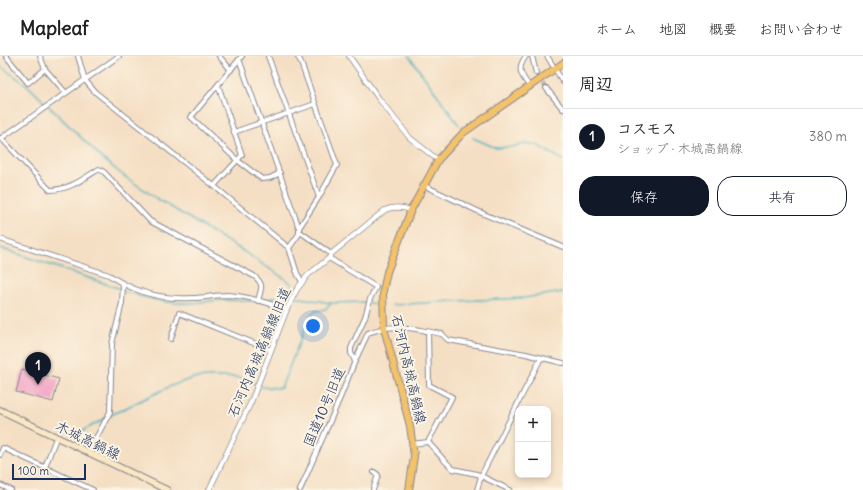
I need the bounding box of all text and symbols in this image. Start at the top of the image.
text: Mapleaf [20,16,89,40]
text: ホーム [596,20,637,38]
text: 地図 [659,20,687,38]
text: 概要 [709,20,737,38]
text: お問い合わせ [759,20,843,38]
text: 周辺 [579,73,613,95]
text: コスモス [617,119,676,138]
text: 1 [589,128,595,145]
text: 380 m [809,128,847,145]
text: ショップ · 木城高鍋線 [617,140,743,157]
button: 保存 [579,176,709,216]
button: 共有 [717,176,847,216]
street label: 石河内高城高鍋線旧道 [223,284,295,420]
street label: 石河内高城高鍋線 [388,312,430,426]
your location [303,316,323,336]
pin: 1 [25,352,51,385]
street label: 国道10号旧道 [299,364,349,450]
map controls [515,406,551,478]
button: + [515,406,551,442]
street label: 木城高鍋線 [53,417,123,463]
button: − [515,442,551,478]
scale bar [12,462,86,481]
text: 100 m [18,464,49,478]

